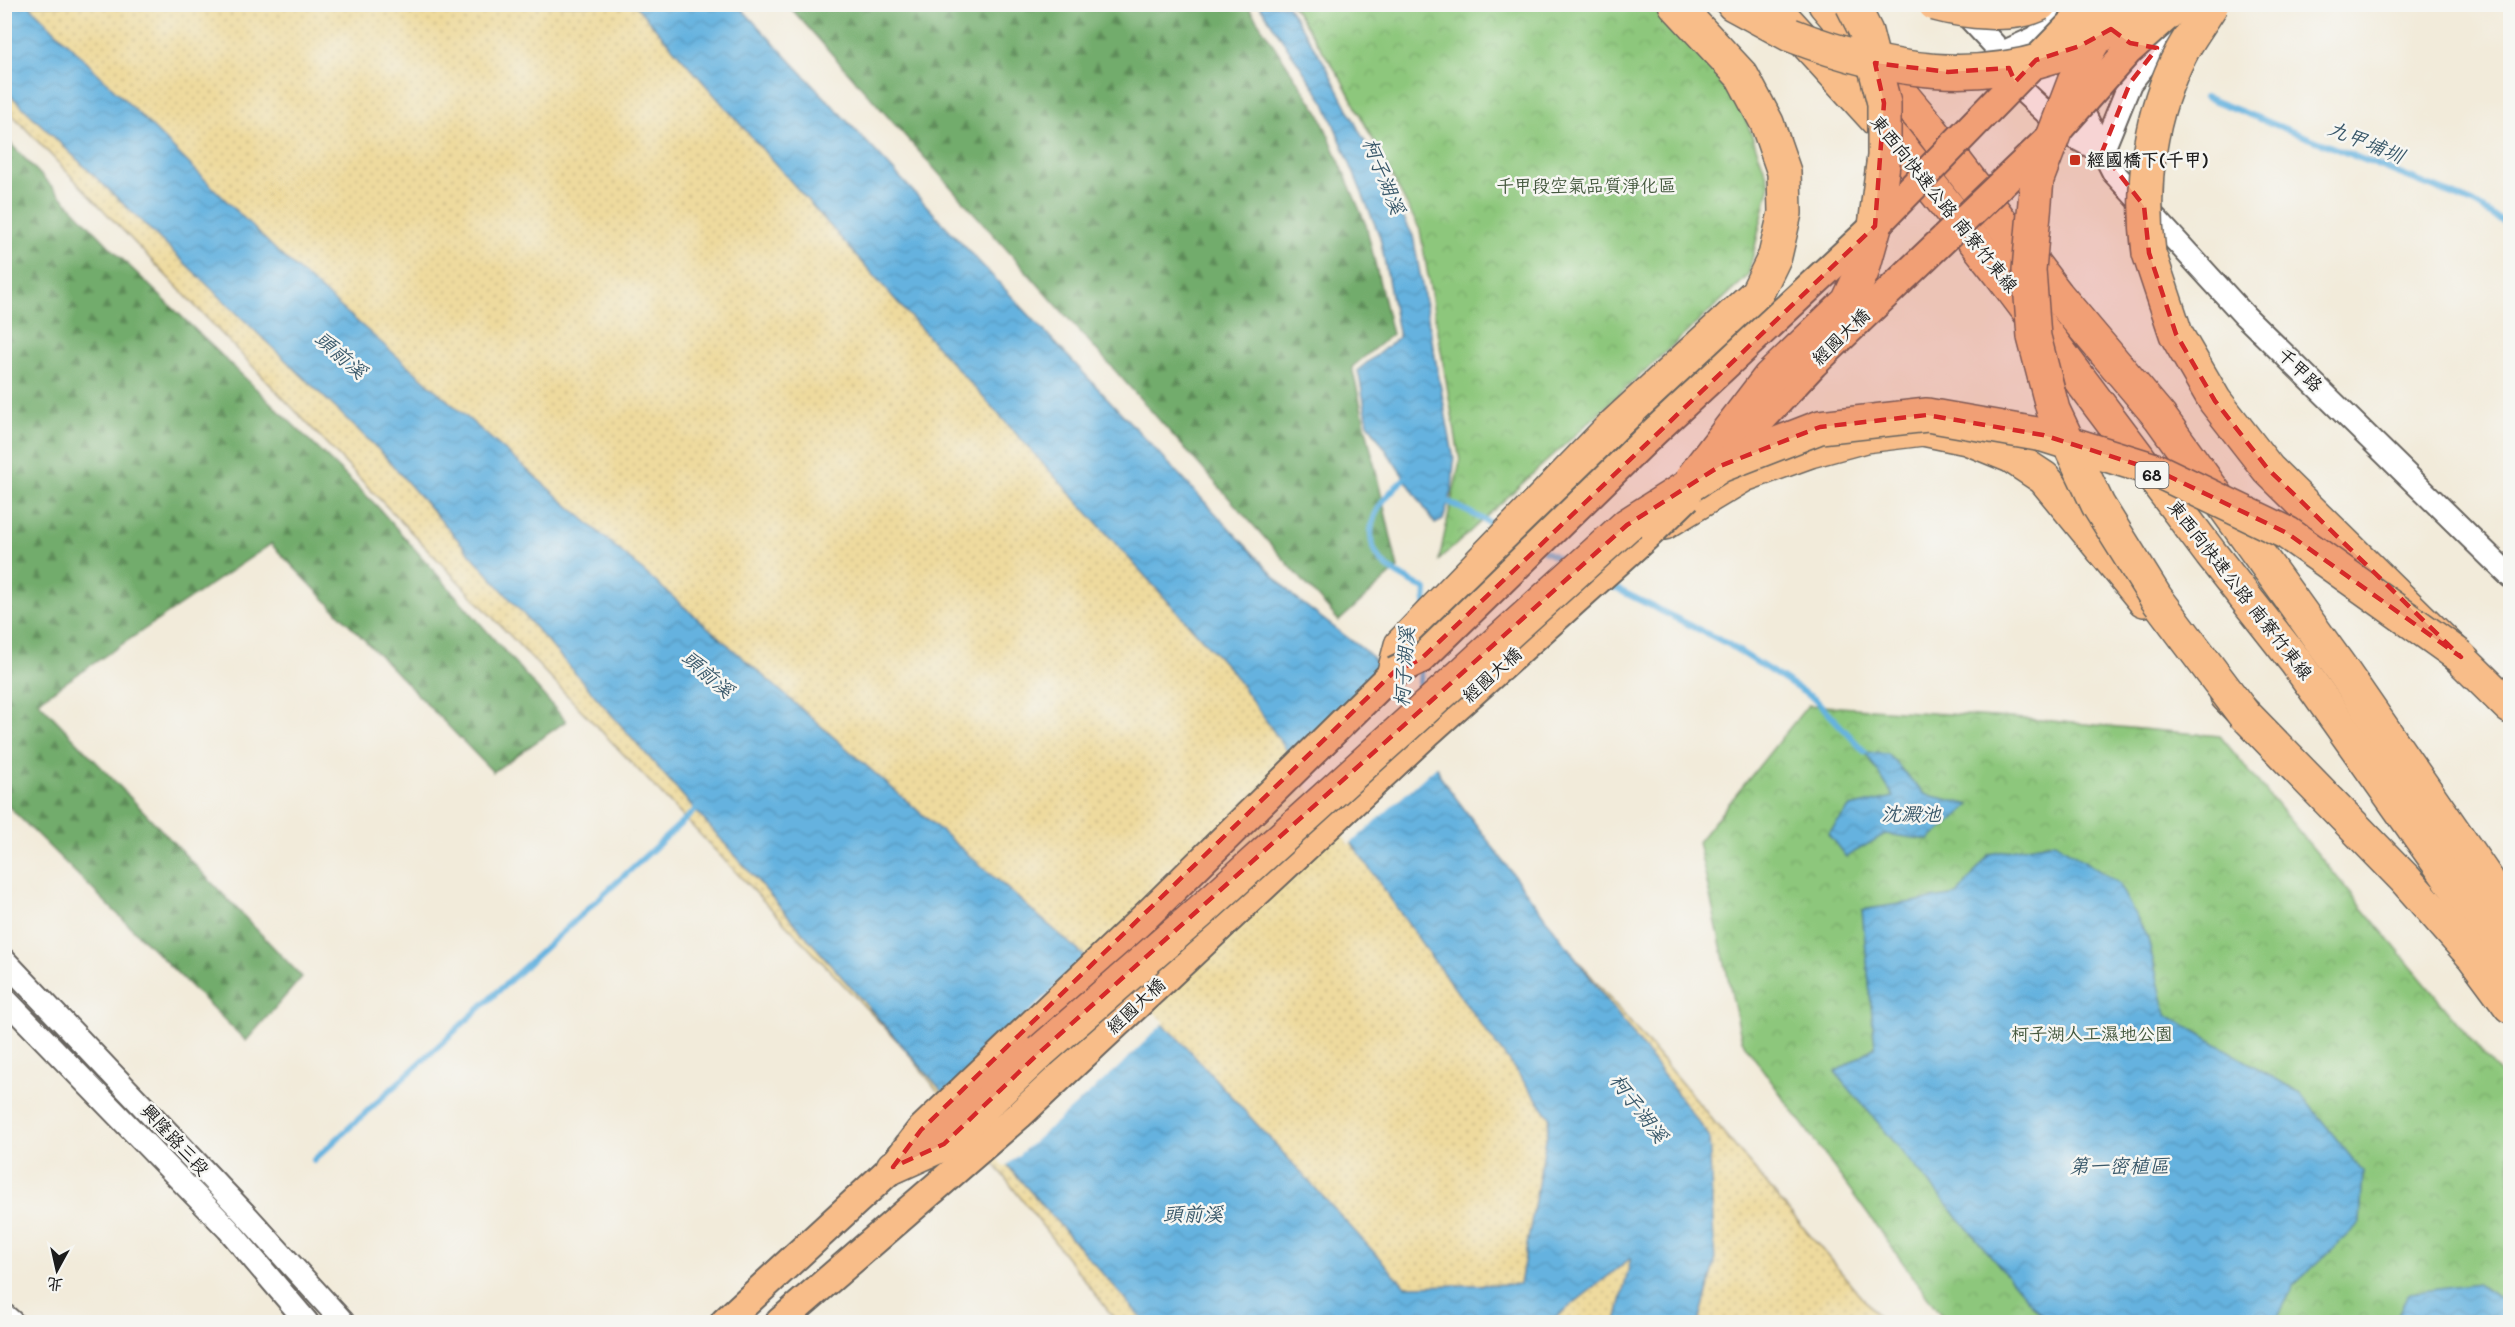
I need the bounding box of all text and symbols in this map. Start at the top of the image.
street label: 東西向快速公路 南寮竹東線 [1866,110,2024,297]
water label: 九甲埔圳 [2324,114,2410,169]
water label: 柯子湖溪 [1358,134,1412,219]
place label: 經國橋下(千甲) [2087,147,2209,171]
marker: 經國橋下(千甲) [2068,153,2082,167]
park label: 千甲段空氣品質淨化區 [1496,173,1676,197]
street label: 經國大橋 [1806,303,1875,370]
water label: 頭前溪 [310,325,374,384]
street label: 千甲路 [2273,342,2328,397]
road number: 68 [2136,462,2168,488]
street label: 東西向快速公路 南寮竹東線 [2163,495,2319,684]
water label: 柯子湖溪 [1387,625,1419,708]
street label: 經國大橋 [1457,641,1526,707]
water label: 頭前溪 [677,644,741,703]
water label: 沈澱池 [1881,800,1942,826]
street label: 經國大橋 [1101,972,1170,1039]
park label: 柯子湖人工濕地公園 [2011,1021,2173,1045]
water label: 柯子湖溪 [1605,1068,1675,1148]
street label: 興隆路三段 [136,1098,215,1180]
water label: 第一密植區 [2069,1152,2170,1178]
water label: 頭前溪 [1163,1200,1224,1226]
north arrow [27,1240,87,1300]
text: 北 [45,1274,64,1297]

